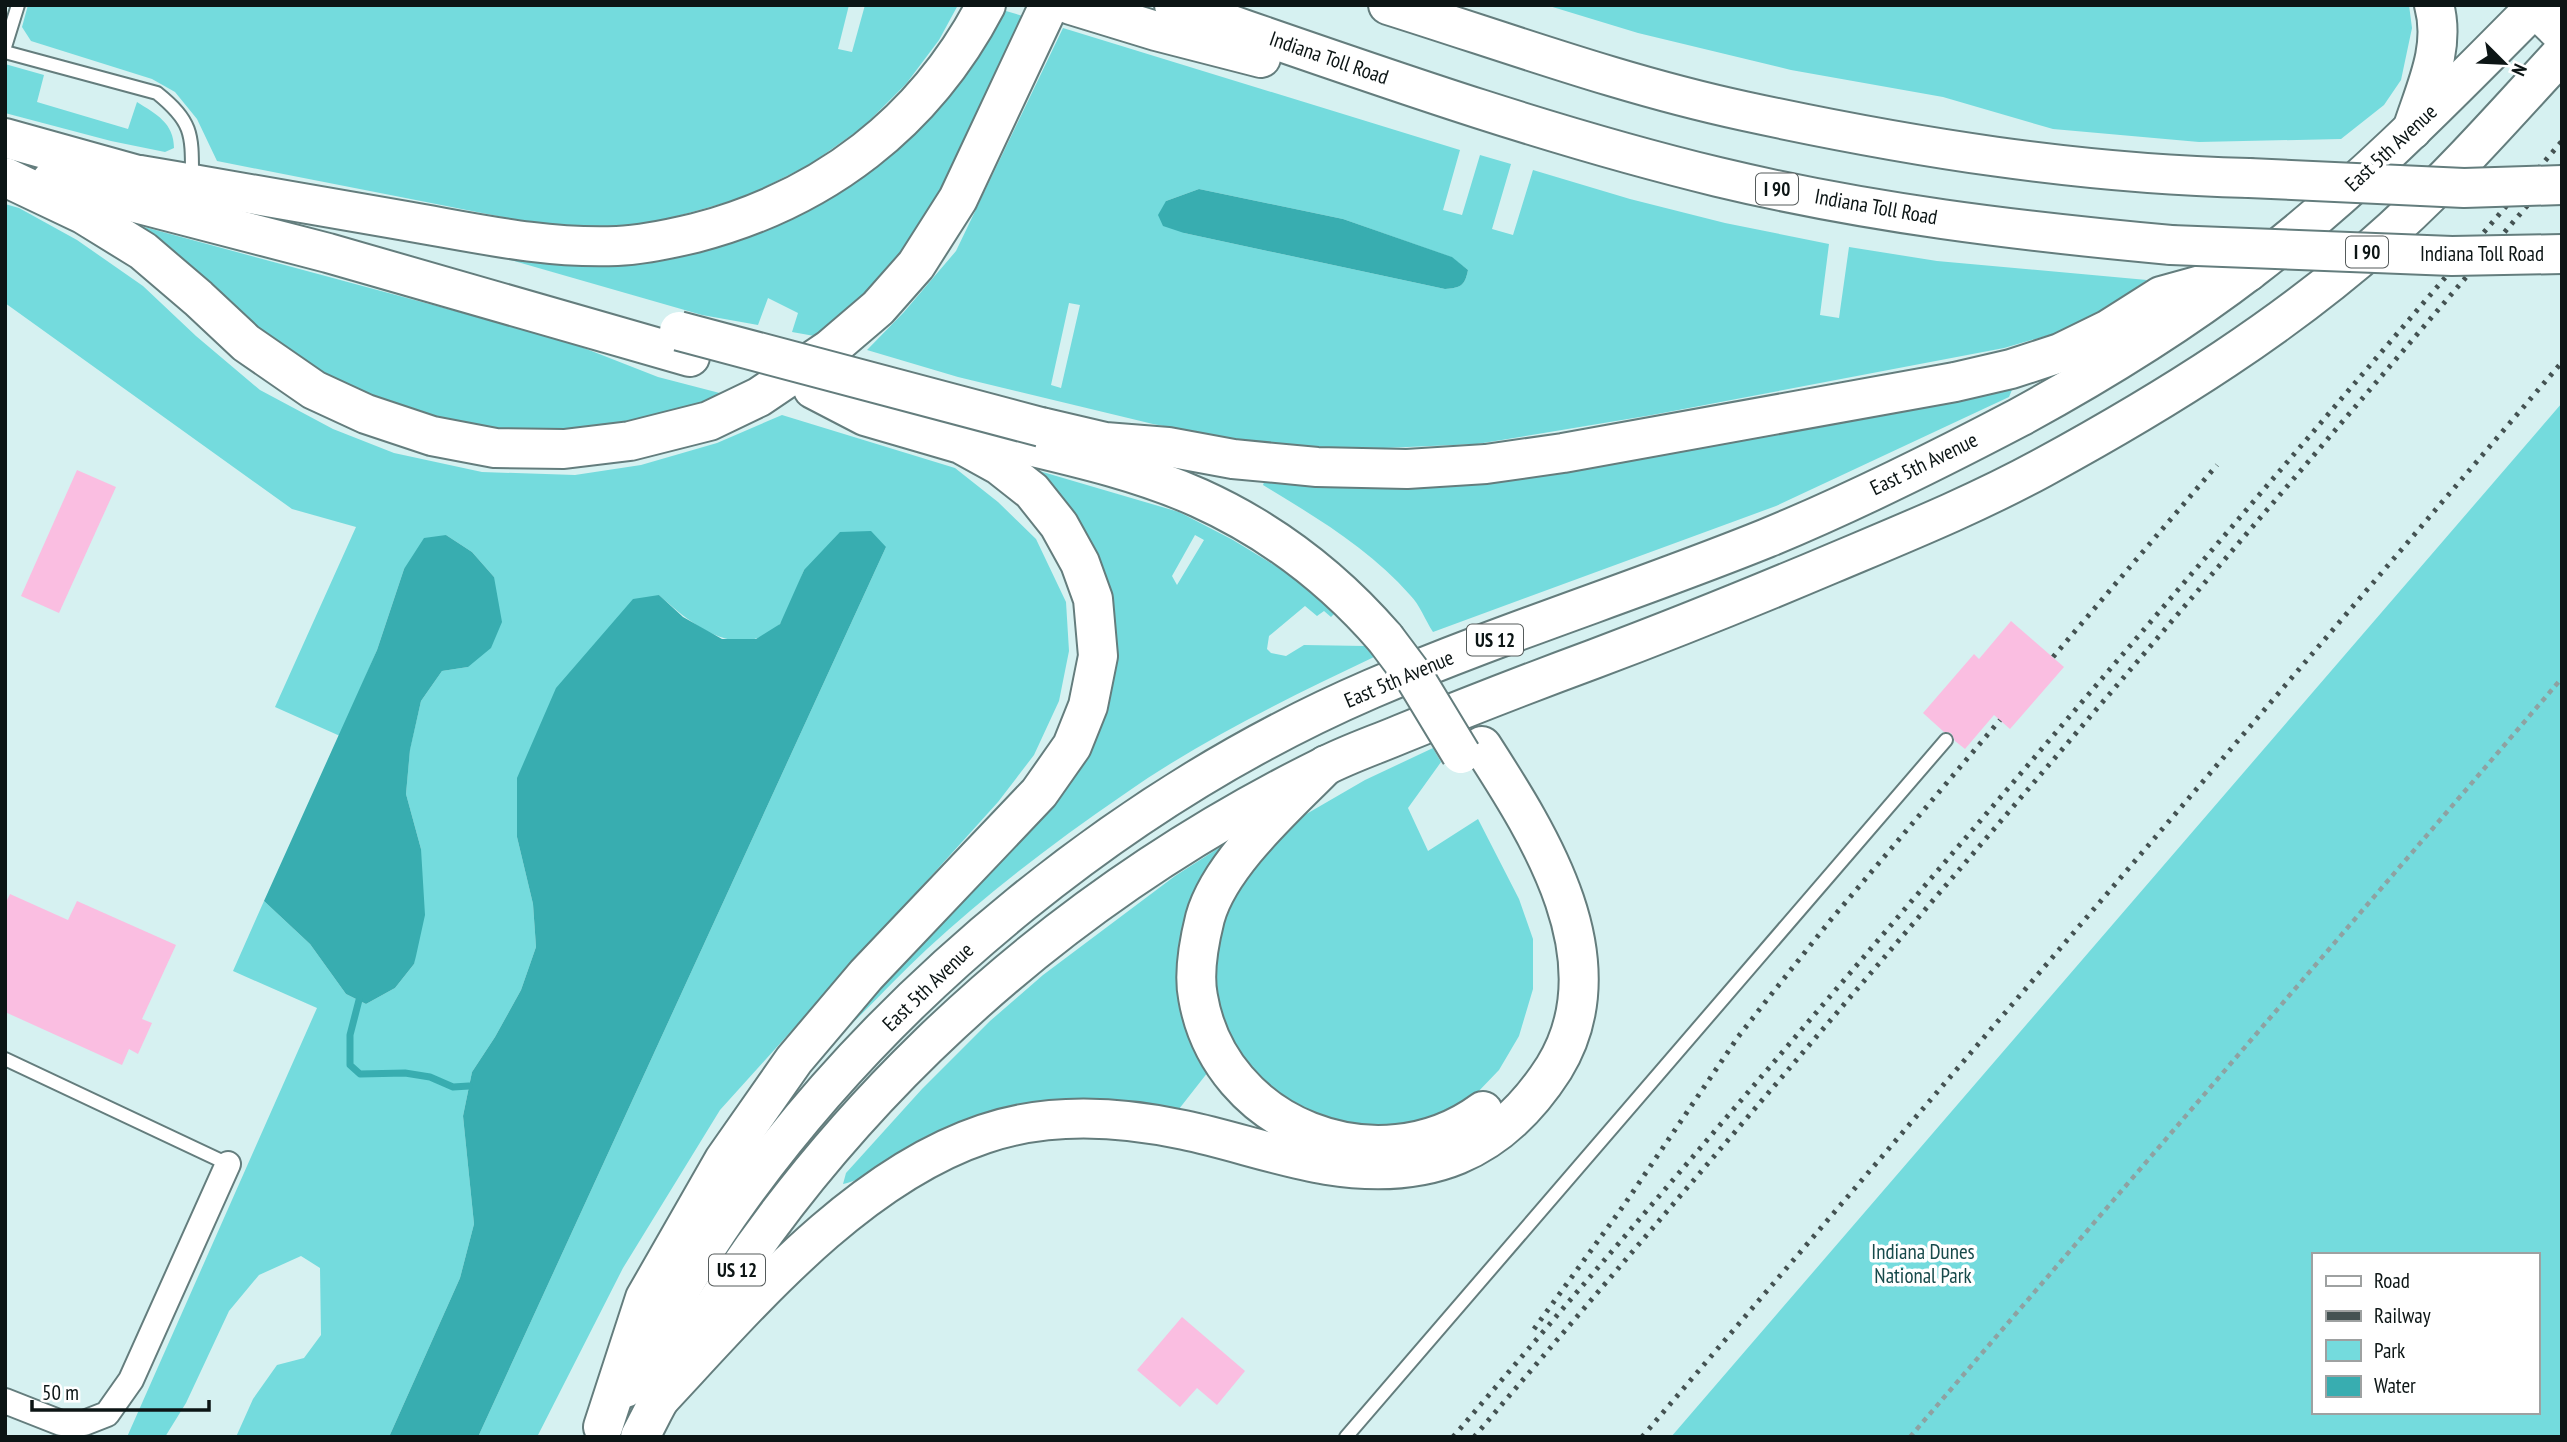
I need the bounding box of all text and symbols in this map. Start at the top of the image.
street label: Indiana Toll Road [1266,25,1392,90]
north arrow [2469,28,2539,98]
text: N [2506,60,2533,79]
street label: East 5th Avenue [2339,98,2442,197]
road number: I 90 [1756,174,1798,204]
street label: Indiana Toll Road [1813,182,1940,231]
road number: I 90 [2346,236,2388,268]
street label: Indiana Toll Road [2420,240,2544,267]
street label: East 5th Avenue [1866,426,1982,501]
road number: US 12 [1467,624,1523,656]
street label: East 5th Avenue [1340,643,1458,714]
street label: East 5th Avenue [876,937,979,1037]
park label: Indiana Dunes National Park [1871,1238,1975,1289]
legend [2312,1253,2539,1414]
road number: US 12 [709,1254,765,1286]
text: Road [2374,1267,2410,1294]
text: Railway [2374,1302,2431,1329]
text: Park [2374,1337,2405,1364]
scale bar [32,1368,208,1412]
text: Water [2374,1372,2416,1399]
text: 50 m [42,1379,79,1406]

